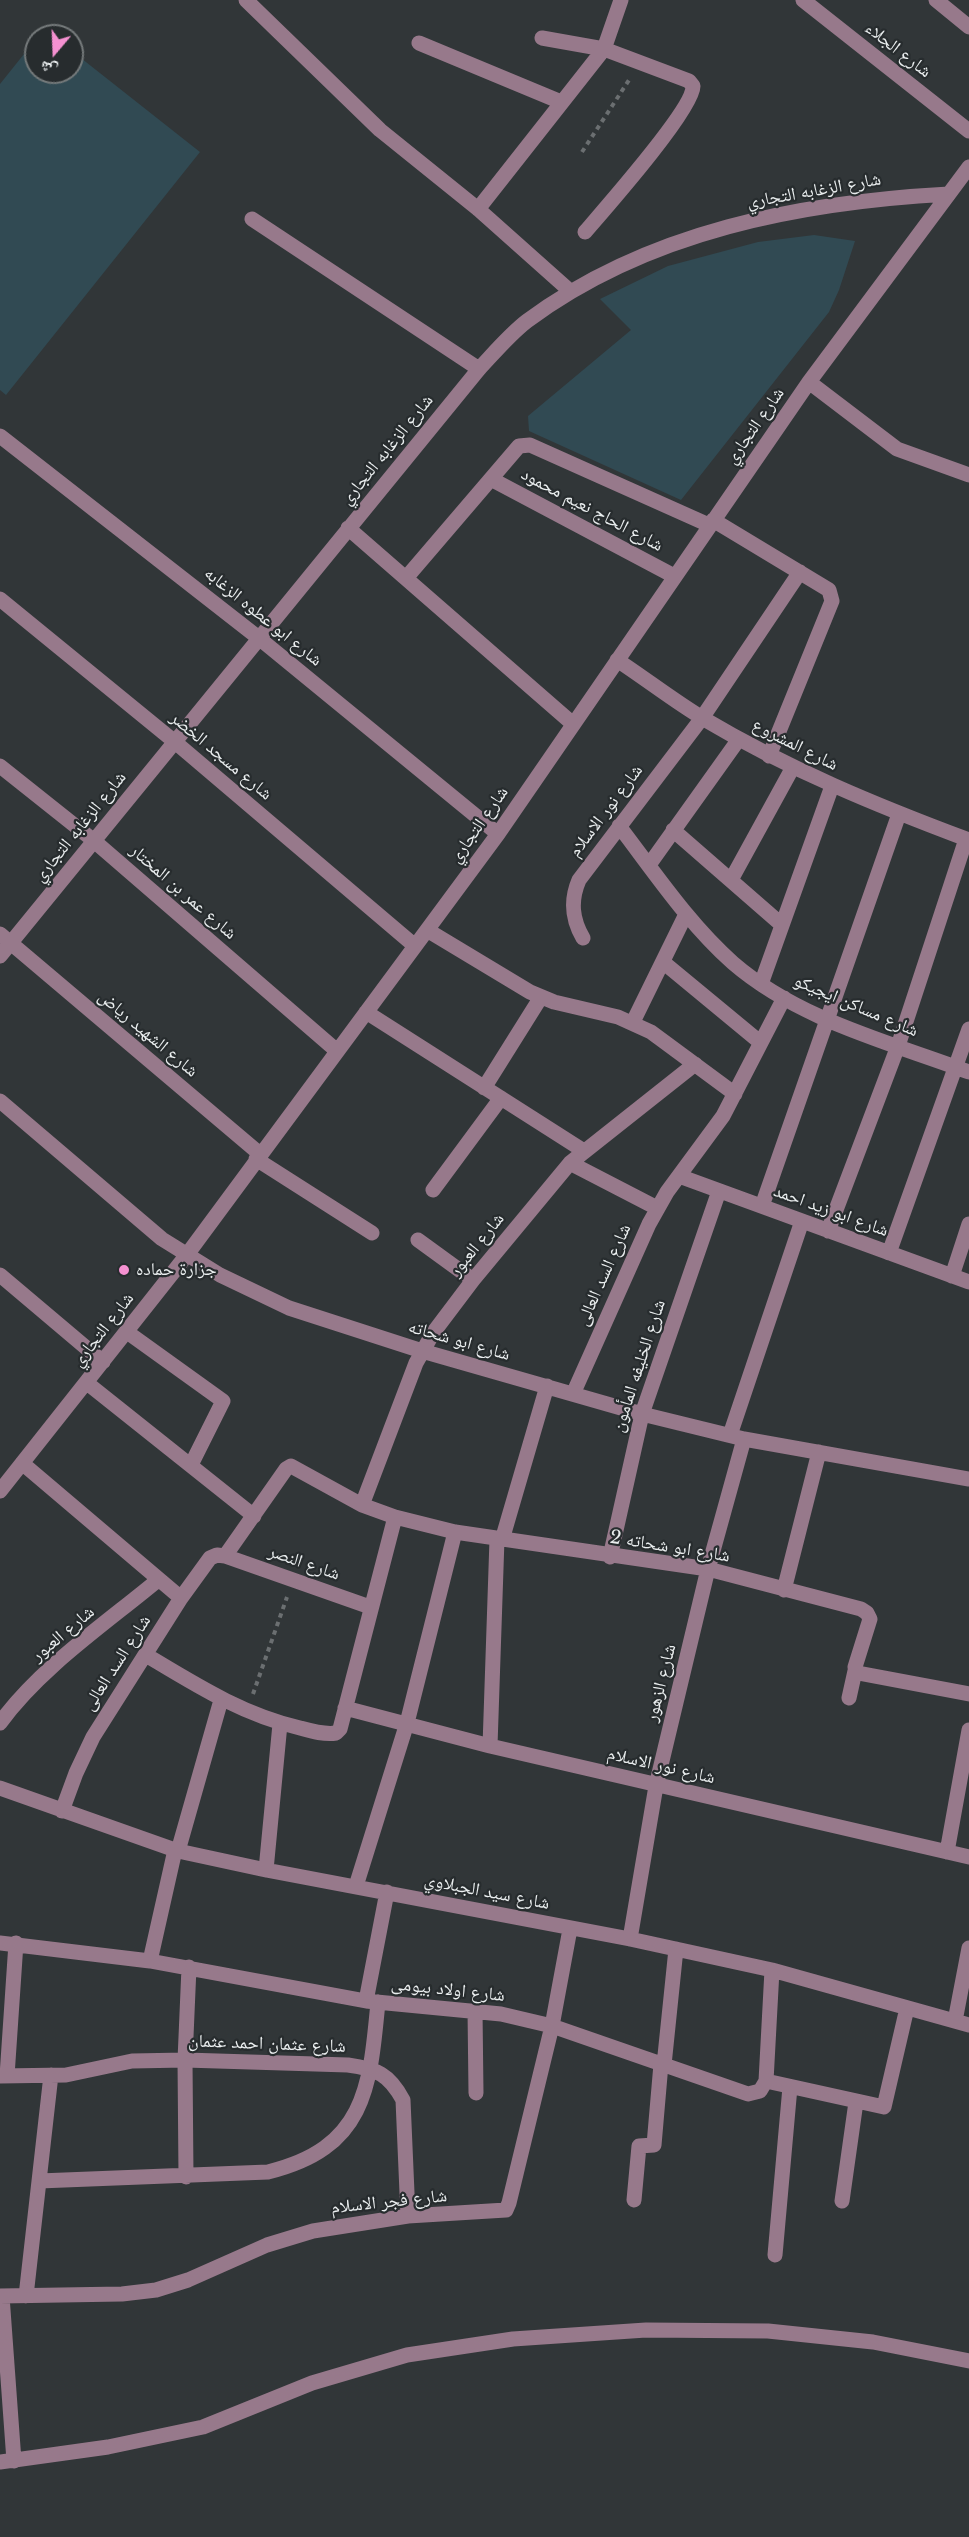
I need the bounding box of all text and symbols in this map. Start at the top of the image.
street label: شارع الجلاء [860,17,936,83]
north arrow [24,24,84,84]
text: ش [38,57,60,81]
street label: شارع الزغابه التجاري [745,169,883,213]
street label: شارع التجاري [721,384,789,468]
street label: شارع الزغابه التجاري [336,390,438,510]
street label: شارع الحاج نعيم محمود [517,463,667,557]
street label: شارع ابو عطوه الزغابه [200,563,326,671]
street label: شارع مسجد الخضر [166,707,276,805]
street label: شارع المشروع [748,714,842,776]
street label: شارع نور الاسلام [564,761,648,861]
street label: شارع الزغابه التجاري [29,767,131,887]
street label: شارع التجاري [445,783,513,867]
street label: شارع عمر بن المختار [125,840,241,944]
street label: شارع مساكن ايجيكو [791,970,921,1042]
street label: شارع الشهيد رياض [94,986,202,1082]
street label: شارع ابو زيد احمد [771,1180,891,1242]
street label: شارع العبور [445,1209,509,1281]
street label: شارع السد العالى [572,1221,636,1329]
place label: جزارة حماده [136,1259,217,1281]
marker: جزارة حماده [117,1263,131,1277]
street label: شارع التجاري [67,1288,139,1372]
street label: شارع الخليفه المأمون [607,1297,671,1435]
street label: شارع ابو شحاته [406,1316,512,1366]
street label: شارع ابو شحاته 2 [608,1527,732,1567]
street label: شارع النصر [265,1541,343,1585]
street label: شارع العبور [27,1601,99,1667]
street label: شارع السد العالى [78,1611,156,1715]
street label: شارع الزهور [641,1642,681,1724]
street label: شارع نور الاسلام [605,1743,717,1789]
street label: شارع سيد الجبلاوي [422,1869,552,1915]
street label: شارع اولاد بيومى [390,1973,506,2007]
street label: شارع عثمان احمد عثمان [188,2030,346,2058]
street label: شارع فجر الاسلام [330,2185,448,2219]

